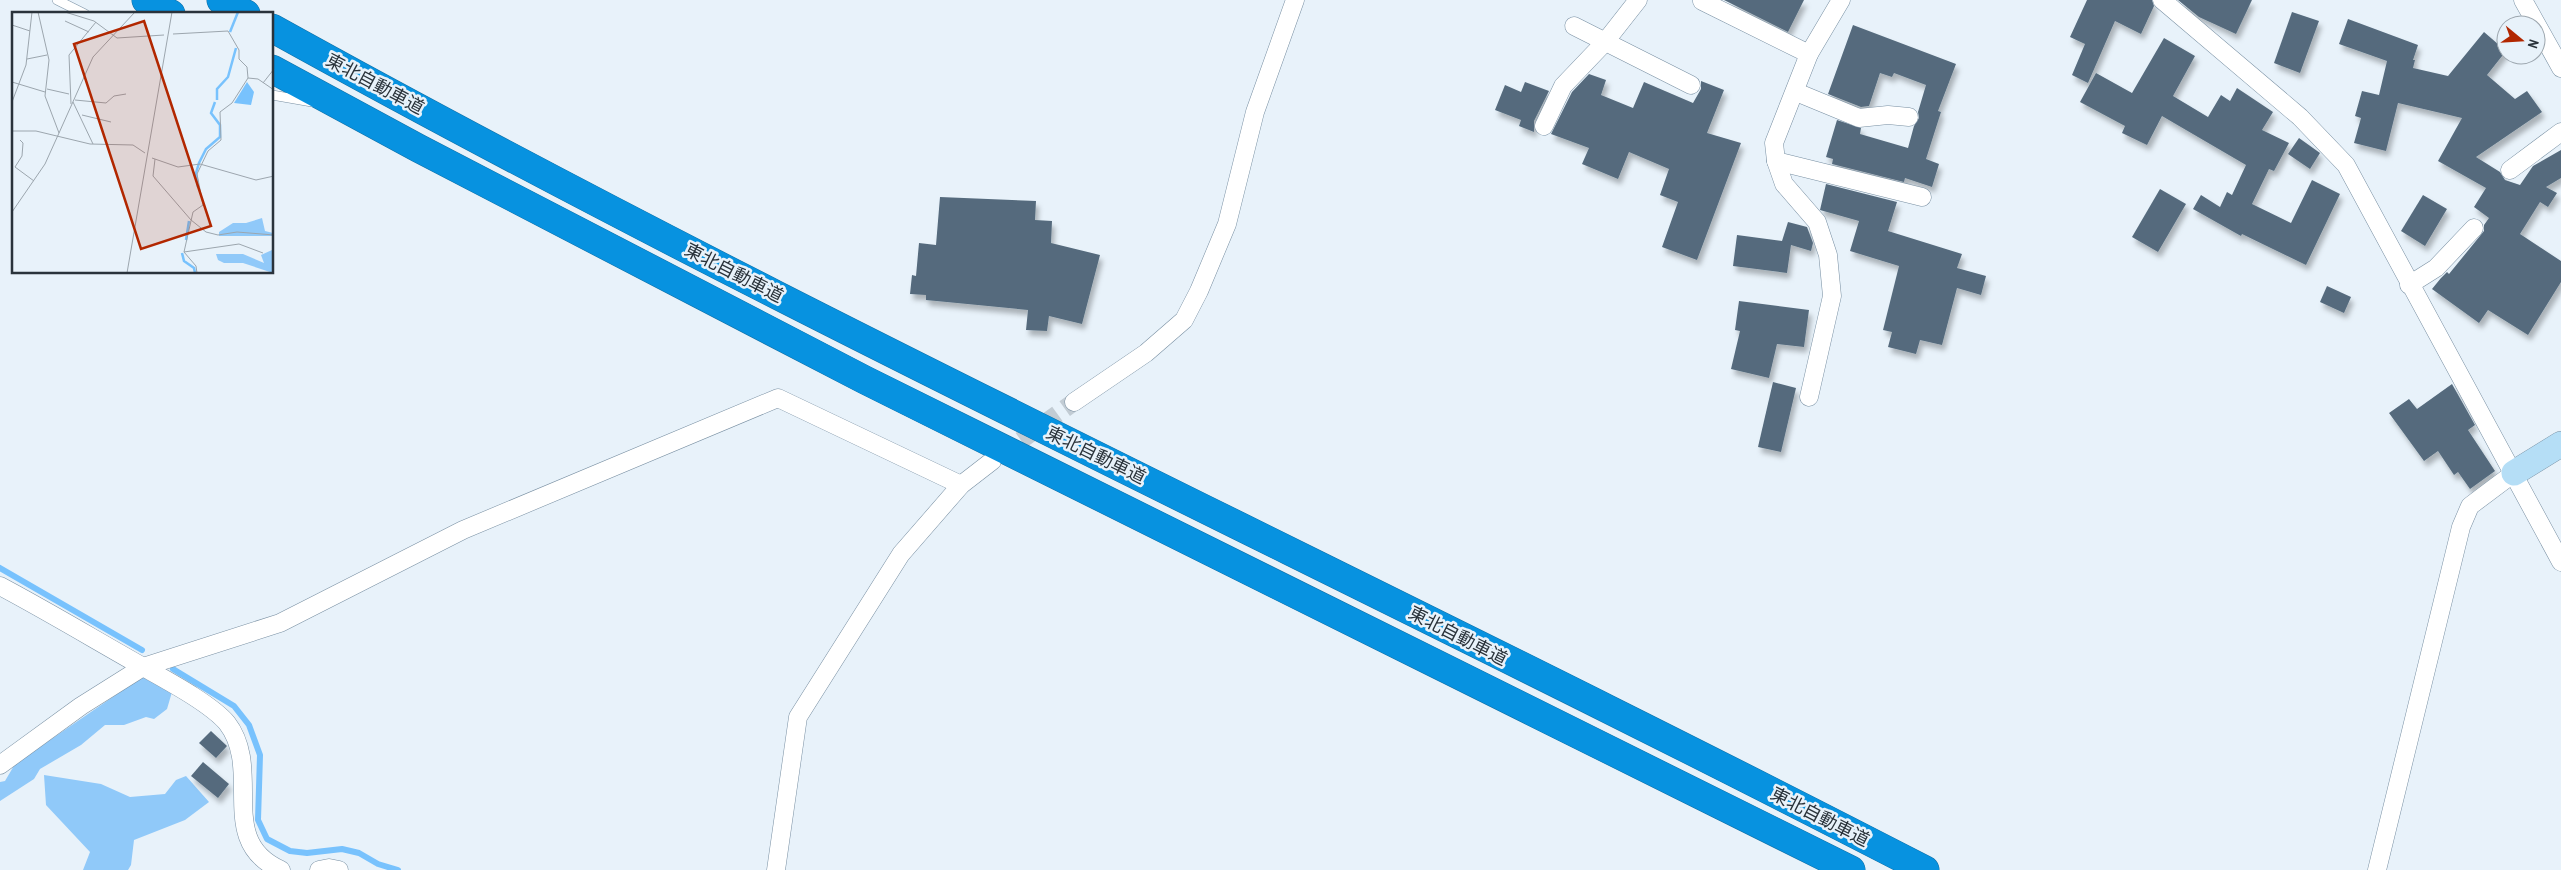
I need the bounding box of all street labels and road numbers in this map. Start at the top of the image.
street label: 東北自動車道 [322,47,429,120]
street label: 東北自動車道 [680,237,788,308]
street label: 東北自動車道 [1042,420,1150,489]
street label: 東北自動車道 [1404,600,1512,671]
street label: 東北自動車道 [1766,781,1874,852]

